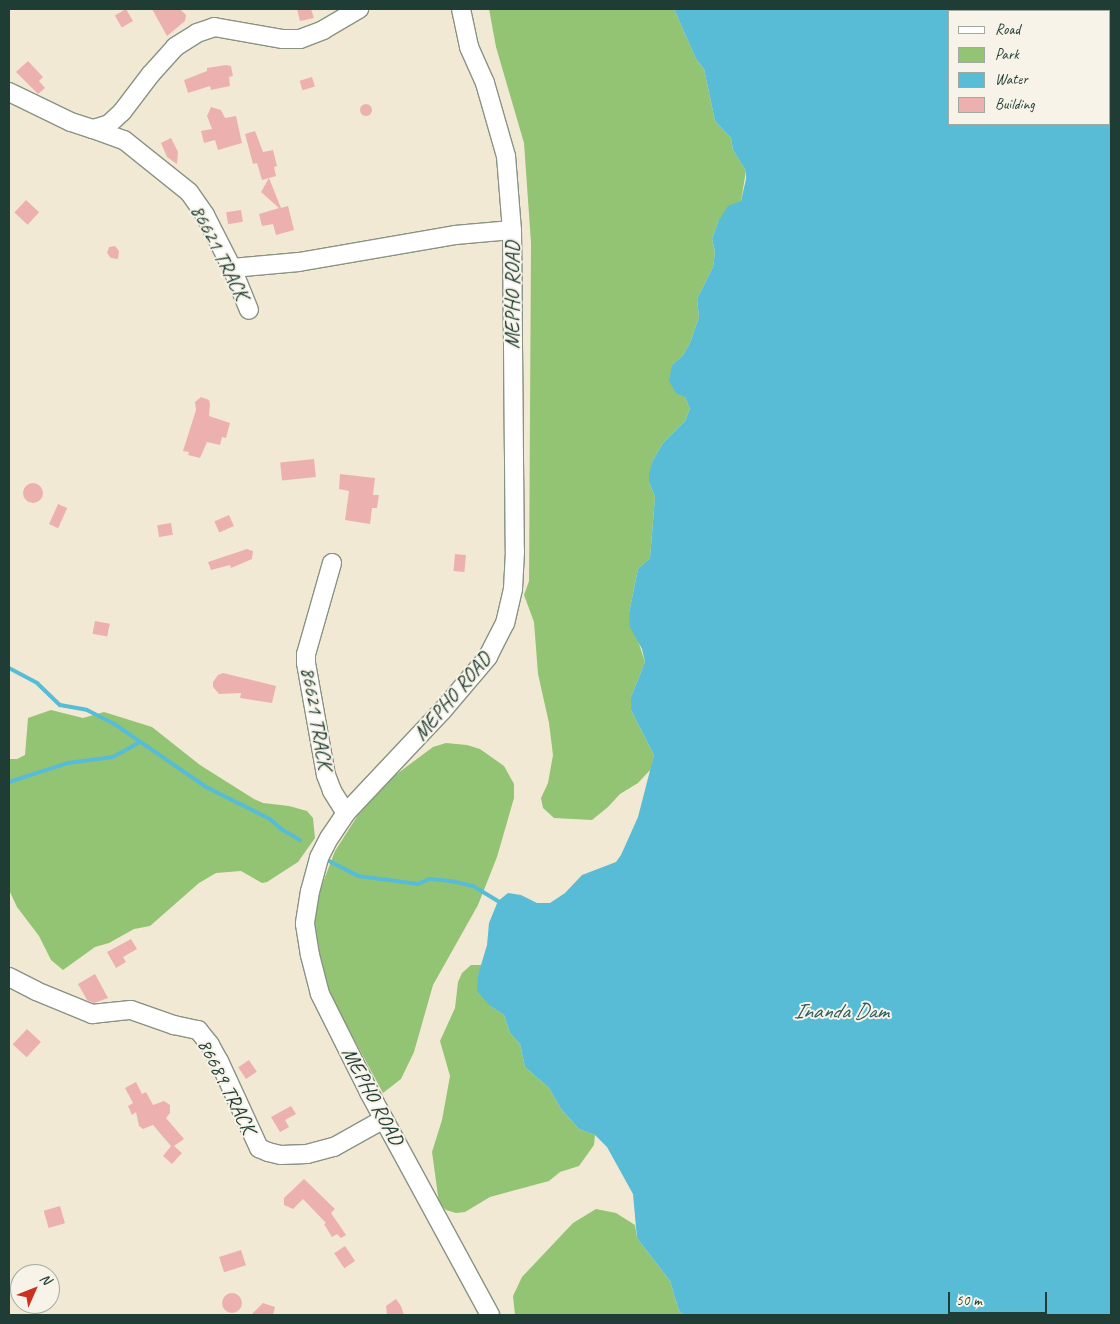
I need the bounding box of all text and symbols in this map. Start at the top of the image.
legend [948,10,1110,125]
text: Road [995,20,1020,39]
text: Park [995,45,1019,64]
text: Water [995,70,1028,89]
text: Building [995,95,1034,114]
street label: 86621 TRACK [185,200,255,304]
street label: MEPHO ROAD [499,241,525,349]
street label: MEPHO ROAD [408,647,496,745]
street label: 86621 TRACK [296,665,338,771]
water label: Inanda Dam [793,999,889,1025]
street label: 86689 TRACK [192,1034,262,1138]
street label: MEPHO ROAD [337,1043,409,1149]
north arrow [10,1264,60,1314]
text: N [36,1270,55,1288]
scale bar [950,1282,1049,1314]
text: 50 m [956,1291,982,1310]

